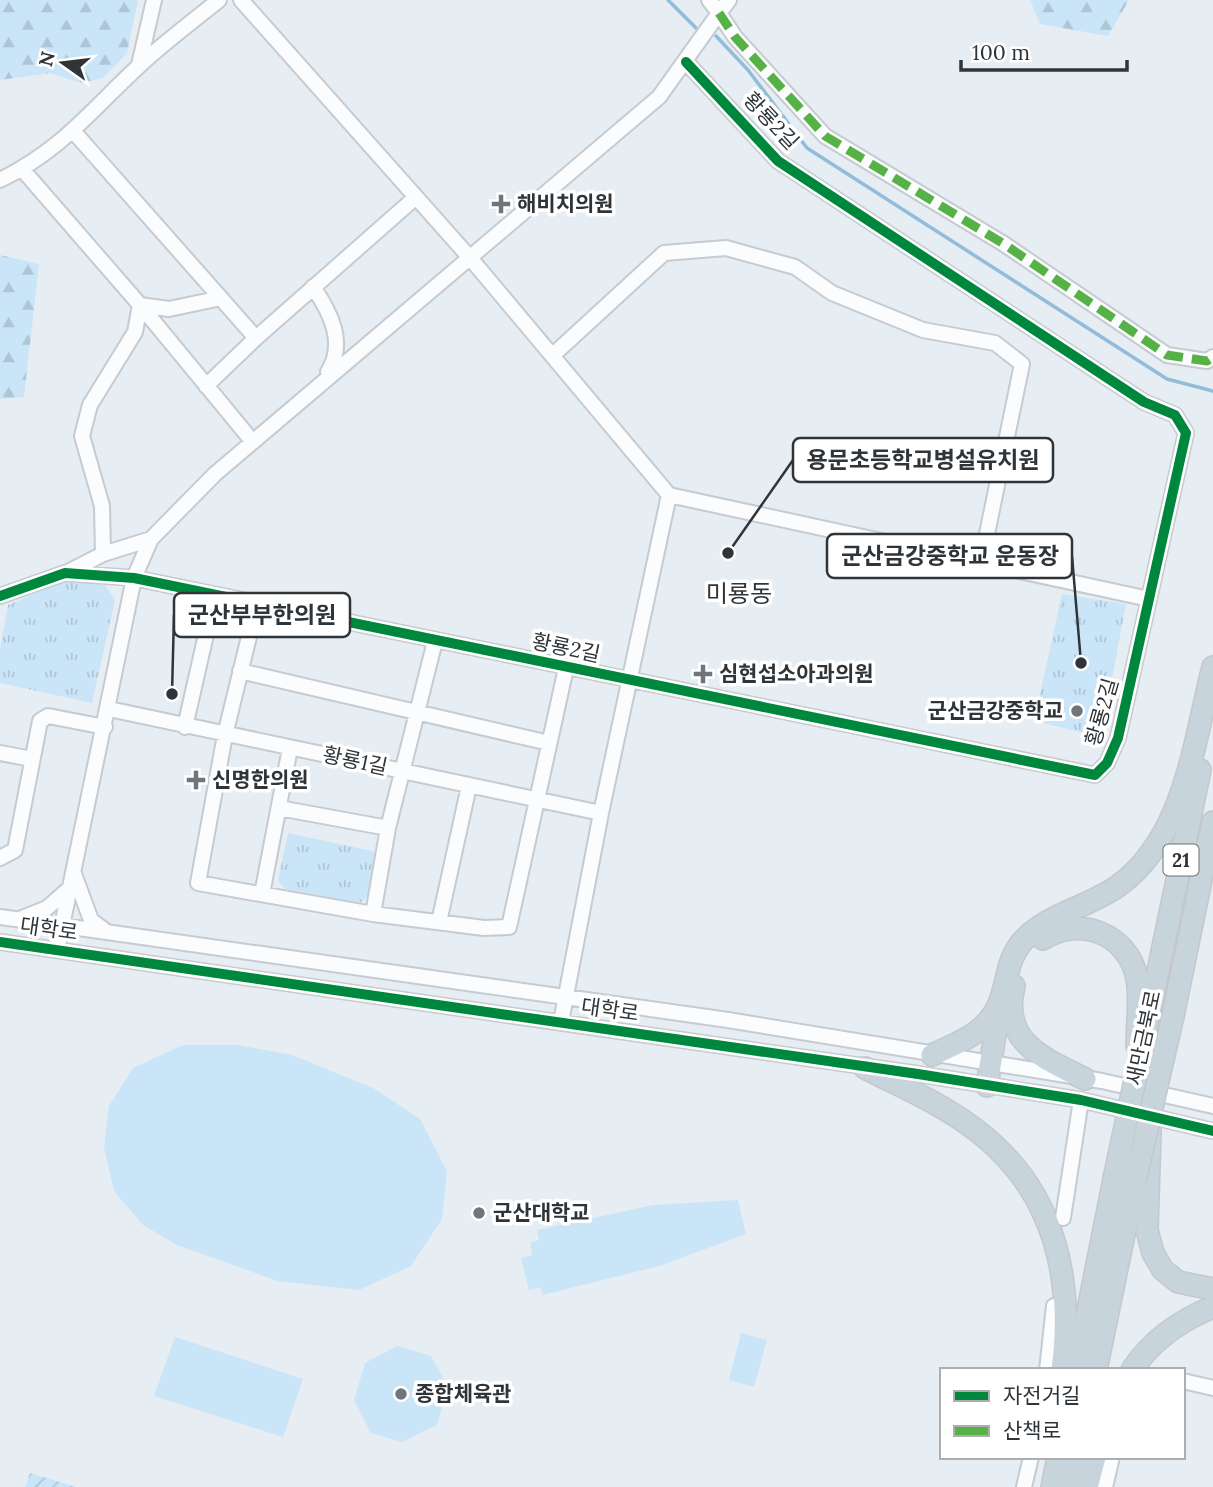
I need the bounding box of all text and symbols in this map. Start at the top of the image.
north arrow [28,28,98,98]
scale bar [961,28,1127,72]
text: 100 m [972,39,1030,66]
text: N [33,49,60,69]
street label: 황룡2길 [738,86,805,155]
place label: 해비치의원 [517,190,614,217]
marker: 해비치의원 [491,194,511,214]
callout: 용문초등학교병설유치원 [793,438,1053,482]
text: 용문초등학교병설유치원 [807,445,1039,474]
callout: 군산금강중학교 운동장 [827,534,1072,578]
text: 군산금강중학교 운동장 [841,541,1059,570]
district label: 미룡동 [706,578,772,609]
callout: 군산부부한의원 [174,593,350,637]
text: 군산부부한의원 [188,600,336,629]
street label: 황룡2길 [529,627,603,668]
place label: 심현섭소아과의원 [719,660,874,687]
marker: 심현섭소아과의원 [693,664,713,684]
street label: 황룡2길 [1079,675,1124,749]
place label: 군산금강중학교 [928,697,1063,724]
marker: 군산금강중학교 [1069,703,1085,719]
street label: 황룡1길 [320,740,390,781]
place label: 신명한의원 [212,766,309,793]
marker: 신명한의원 [186,770,206,790]
road number: 21 [1164,845,1198,876]
street label: 대학로 [18,911,80,946]
street label: 새만금북로 [1120,988,1167,1088]
street label: 대학로 [579,992,641,1027]
place label: 군산대학교 [493,1199,590,1226]
marker: 군산대학교 [471,1205,487,1221]
legend [940,1368,1185,1459]
place label: 종합체육관 [415,1380,512,1407]
text: 자전거길 [1003,1382,1080,1409]
marker: 종합체육관 [393,1386,409,1402]
text: 산책로 [1003,1417,1061,1444]

